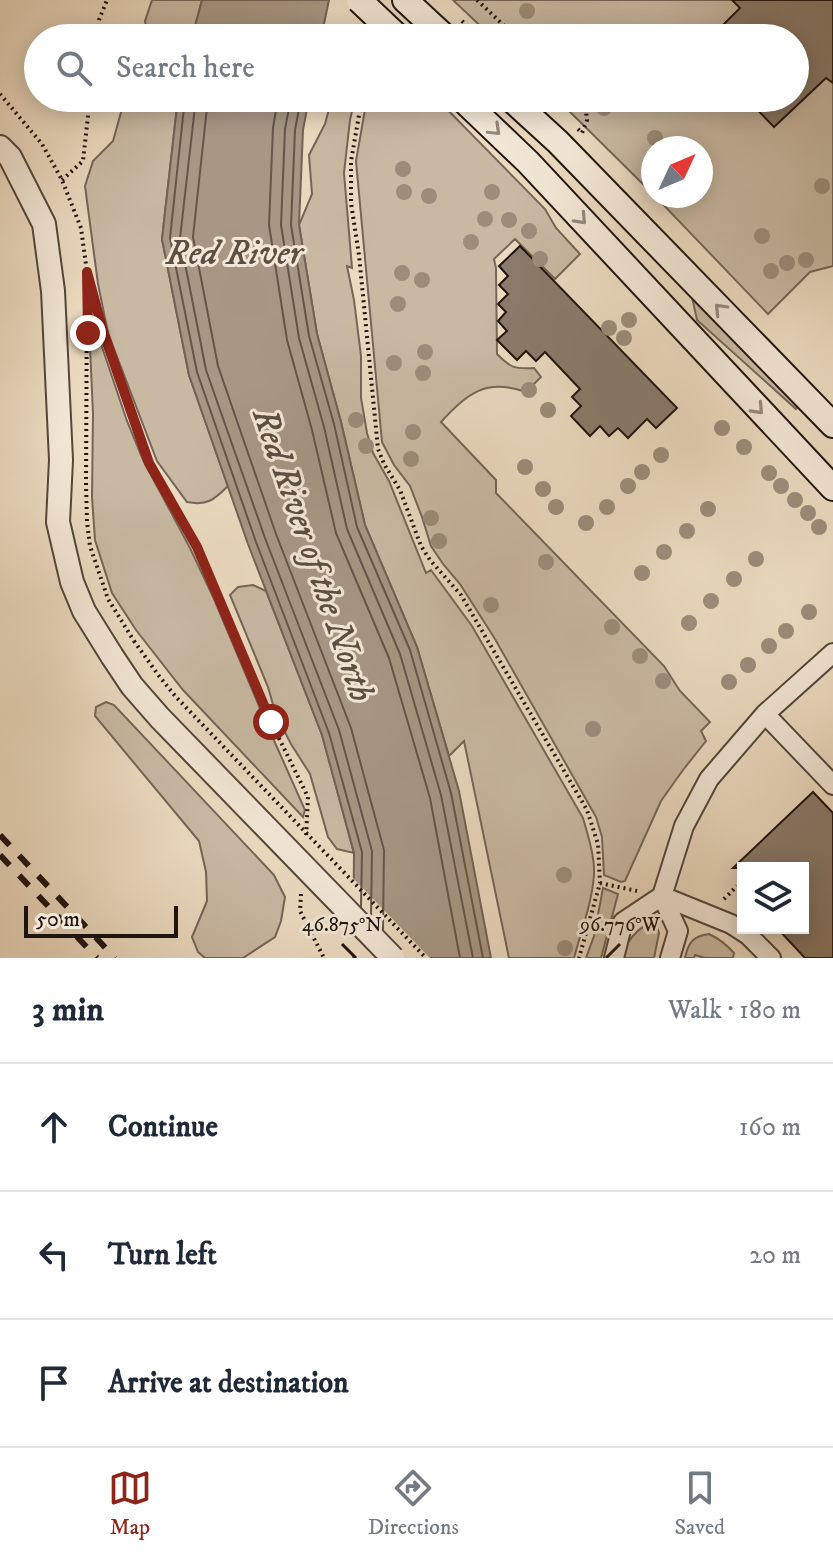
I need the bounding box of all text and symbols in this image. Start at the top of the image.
search box [24,24,809,112]
icon: search [52,46,96,90]
text: Search here [116,50,255,87]
one-way arrow [486,120,500,135]
north arrow [641,136,713,208]
one-way arrow [571,210,586,224]
water label: Red River [165,231,305,276]
one-way arrow [715,304,729,318]
route end [70,315,106,351]
one-way arrow [749,400,764,414]
water label: Red River of the North [241,401,384,708]
route start [253,704,289,740]
map controls [737,862,809,934]
button: layers [737,862,809,934]
scale bar [24,902,178,938]
text: 50 m [36,906,80,933]
text: 46.875°N [302,913,382,938]
text: 96.776°W [579,913,661,938]
text: 3 min [32,989,104,1031]
text: Walk · 180 m [668,994,801,1027]
icon: ahead [32,1105,76,1149]
text: Continue [108,1109,218,1146]
text: 160 m [739,1111,801,1144]
icon: left [32,1233,76,1277]
text: Turn left [108,1237,217,1274]
text: 20 m [749,1239,801,1272]
icon: arrive [32,1361,76,1405]
text: Arrive at destination [108,1365,349,1402]
tab: Map [108,1466,152,1541]
tab: Directions [368,1466,459,1541]
tab: Saved [675,1466,725,1541]

